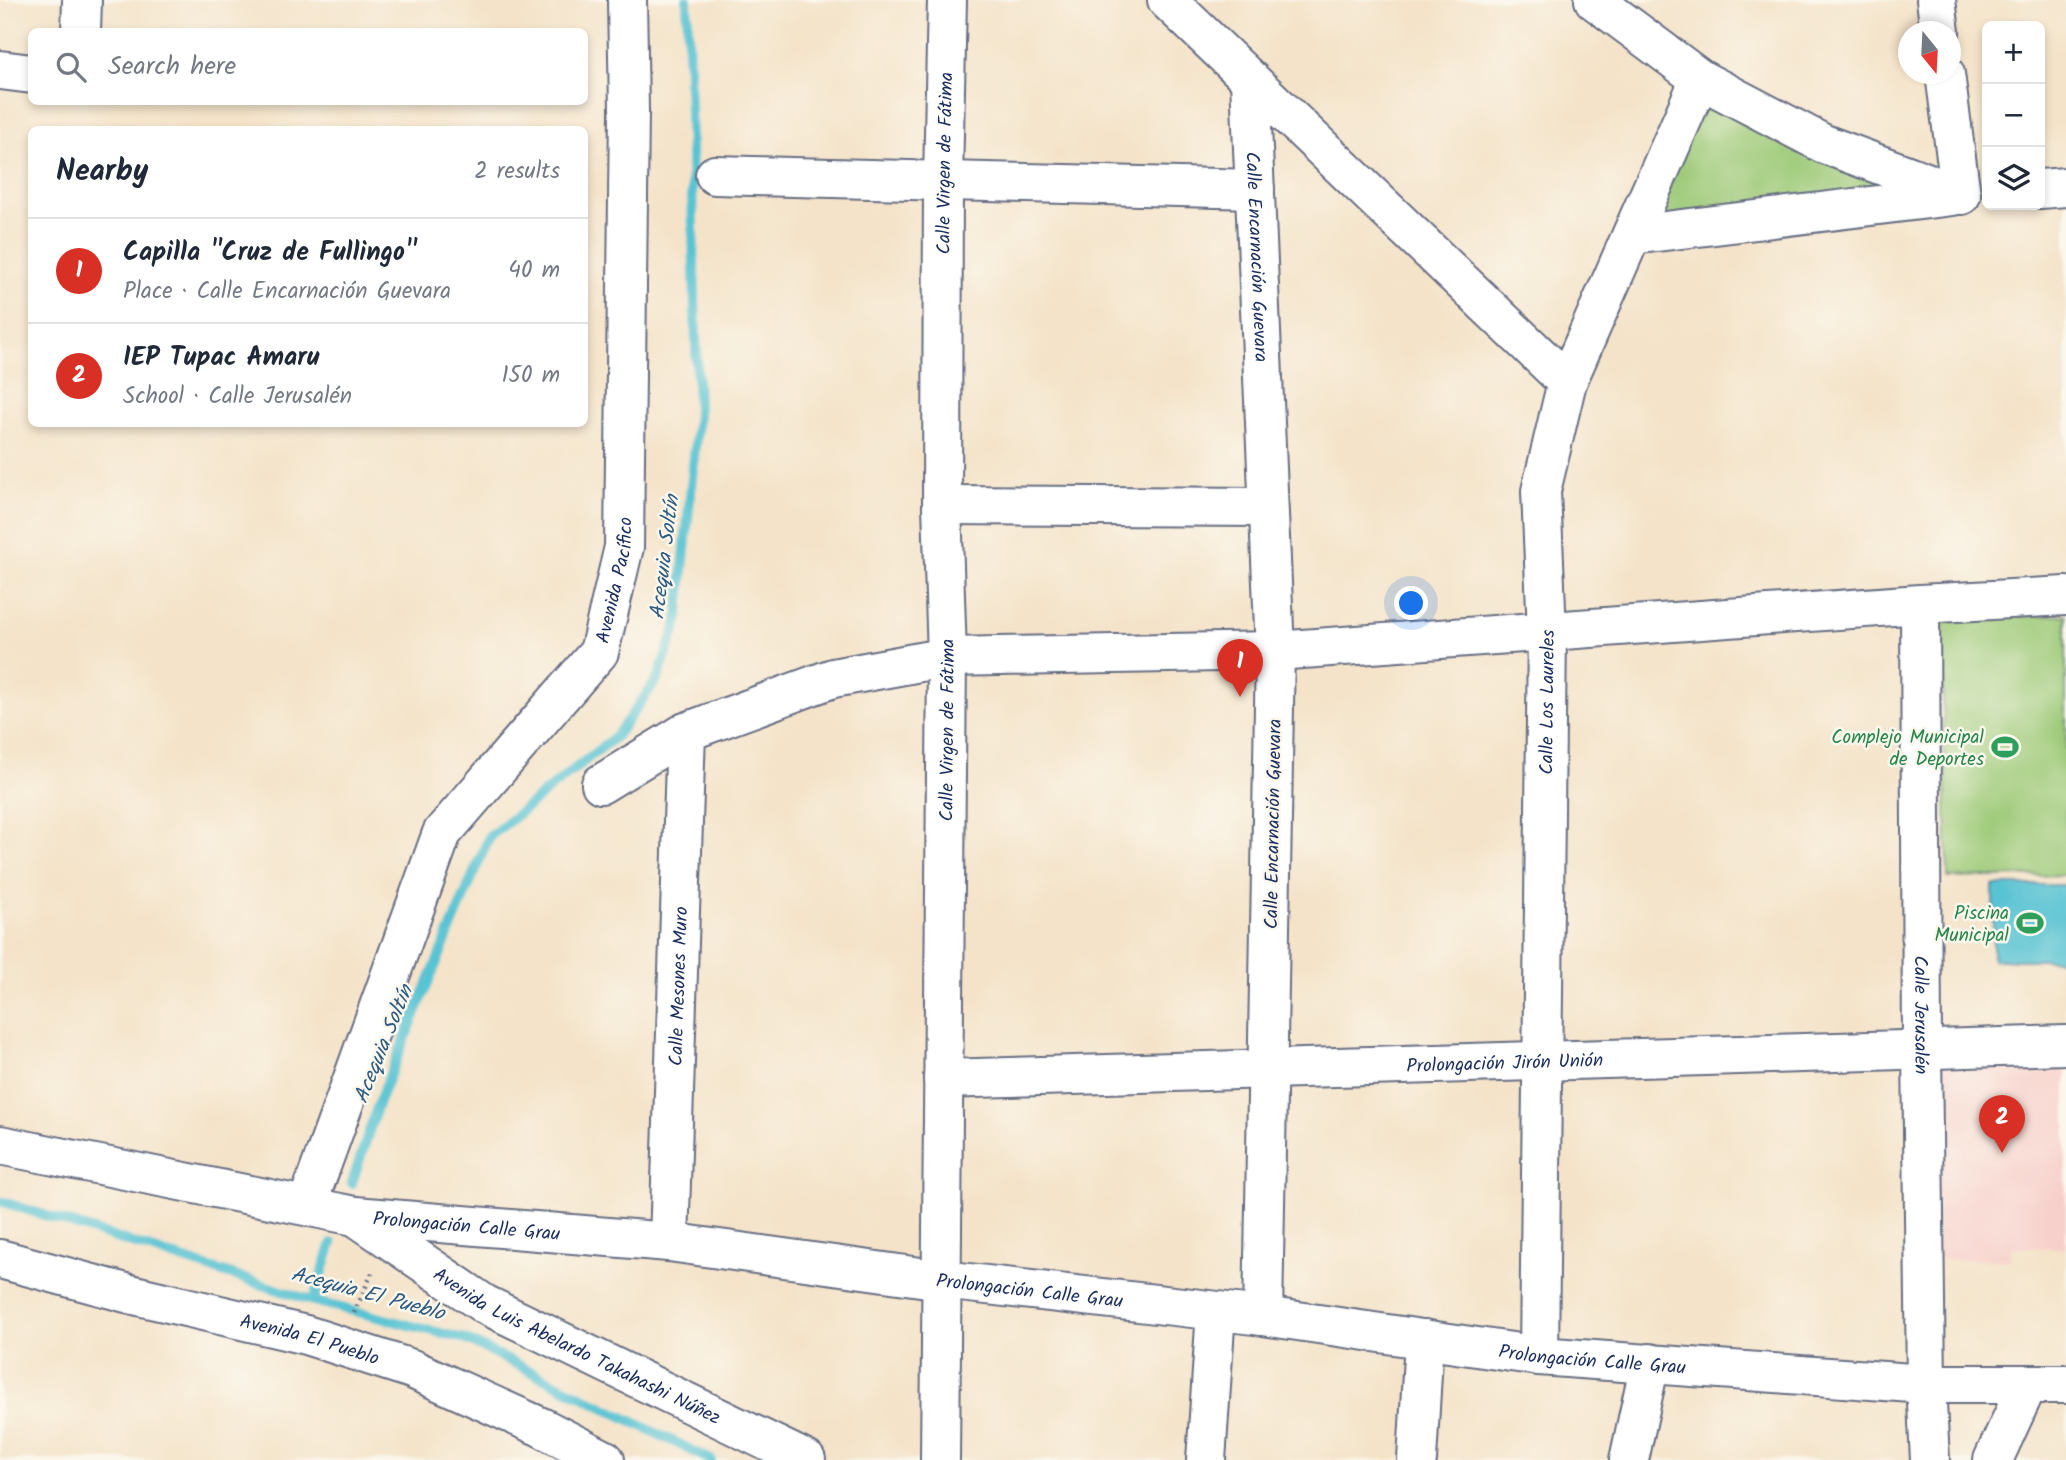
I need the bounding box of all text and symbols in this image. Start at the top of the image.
north arrow [1898,21,1961,84]
map controls [1982,21,2045,210]
button: + [1982,21,2045,84]
search box [28,28,588,105]
text: Search here [108,46,236,88]
icon: search [52,48,90,86]
street label: Calle Virgen de Fátima [930,72,962,254]
button: − [1982,84,2045,147]
button: layers [1982,147,2045,210]
text: Nearby [56,148,148,196]
street label: Calle Encarnación Guevara [1236,151,1275,363]
text: 2 results [474,154,560,190]
text: Capilla ''Cruz de Fullingo'' [123,232,416,274]
text: 1 [76,253,82,289]
text: 40 m [508,253,560,289]
text: Place · Calle Encarnación Guevara [123,274,451,310]
text: IEP Tupac Amaru [123,337,319,379]
text: 2 [72,358,86,394]
text: 150 m [501,358,560,394]
text: School · Calle Jerusalén [123,379,352,415]
water label: Acequia Soltín [641,491,690,621]
street label: Avenida Pacífico [589,517,641,647]
your location [1394,586,1428,620]
street label: Calle Los Laureles [1532,629,1564,775]
street label: Calle Virgen de Fátima [933,638,964,821]
pin: 1 [1217,639,1263,697]
street label: Calle Encarnación Guevara [1257,719,1291,930]
place label: Complejo Municipal de Deportes [1831,723,1984,775]
sports icon: Complejo Municipal de Deportes [1990,732,2020,762]
place label: Piscina Municipal [1935,899,2009,951]
street label: Calle Mesones Muro [662,906,697,1066]
sports icon: Piscina Municipal [2015,908,2045,938]
street label: Calle Jerusalén [1905,956,1935,1075]
water label: Acequia Soltín [346,979,424,1109]
street label: Prolongación Jirón Unión [1406,1046,1604,1082]
pin: 2 [1979,1095,2025,1153]
street label: Prolongación Calle Grau [372,1205,561,1250]
water label: Acequia El Pueblo [287,1258,449,1331]
street label: Avenida Luis Abelardo Takahashi Núñez [426,1261,725,1433]
street label: Prolongación Calle Grau [934,1266,1124,1317]
street label: Avenida El Pueblo [237,1307,383,1375]
street label: Prolongación Calle Grau [1497,1337,1687,1384]

